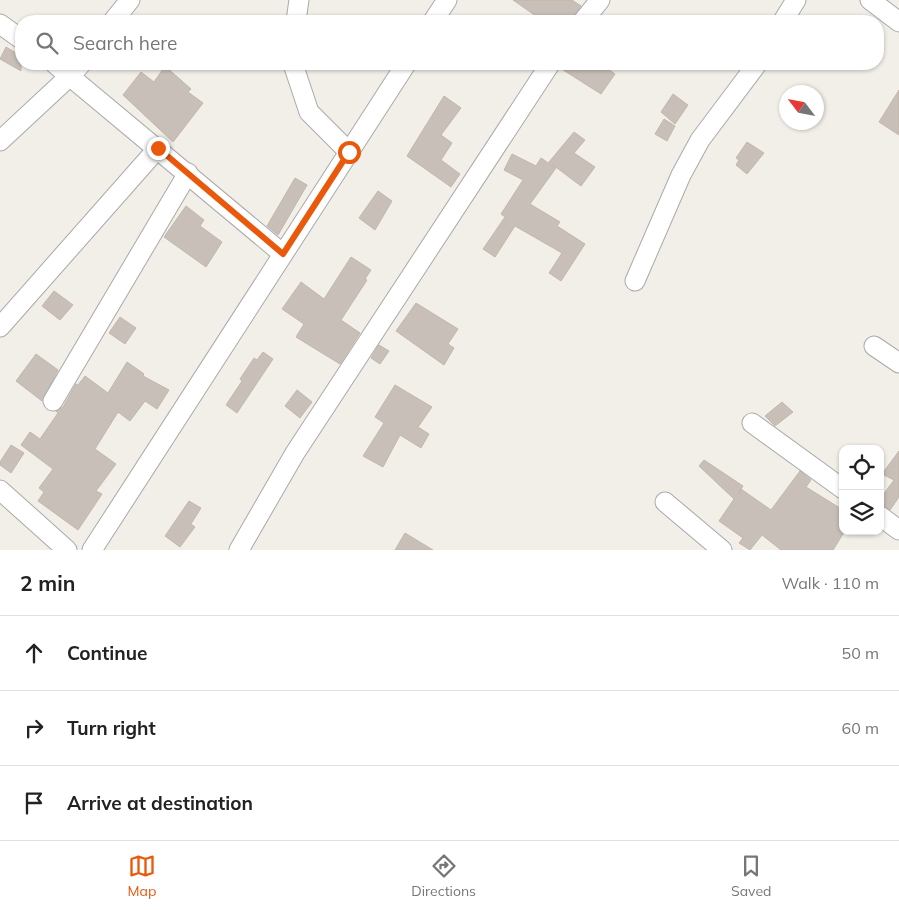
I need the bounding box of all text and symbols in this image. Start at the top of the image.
search box [15,15,884,70]
icon: search [33,29,61,57]
text: Search here [73,31,177,55]
north arrow [779,85,824,130]
route end [147,137,170,160]
route start [338,141,361,164]
map controls [839,445,884,535]
button: locate [839,445,884,490]
button: layers [839,490,884,535]
text: 2 min [20,570,75,596]
text: Walk · 110 m [781,573,879,593]
icon: ahead [20,639,48,667]
text: Continue [67,641,147,665]
text: 50 m [842,643,879,663]
icon: right [20,714,48,742]
text: Turn right [67,716,156,740]
text: 60 m [842,718,879,738]
icon: arrive [20,789,48,817]
text: Arrive at destination [67,791,253,815]
tab: Map [128,852,156,900]
tab: Directions [411,852,476,900]
tab: Saved [731,852,771,900]

